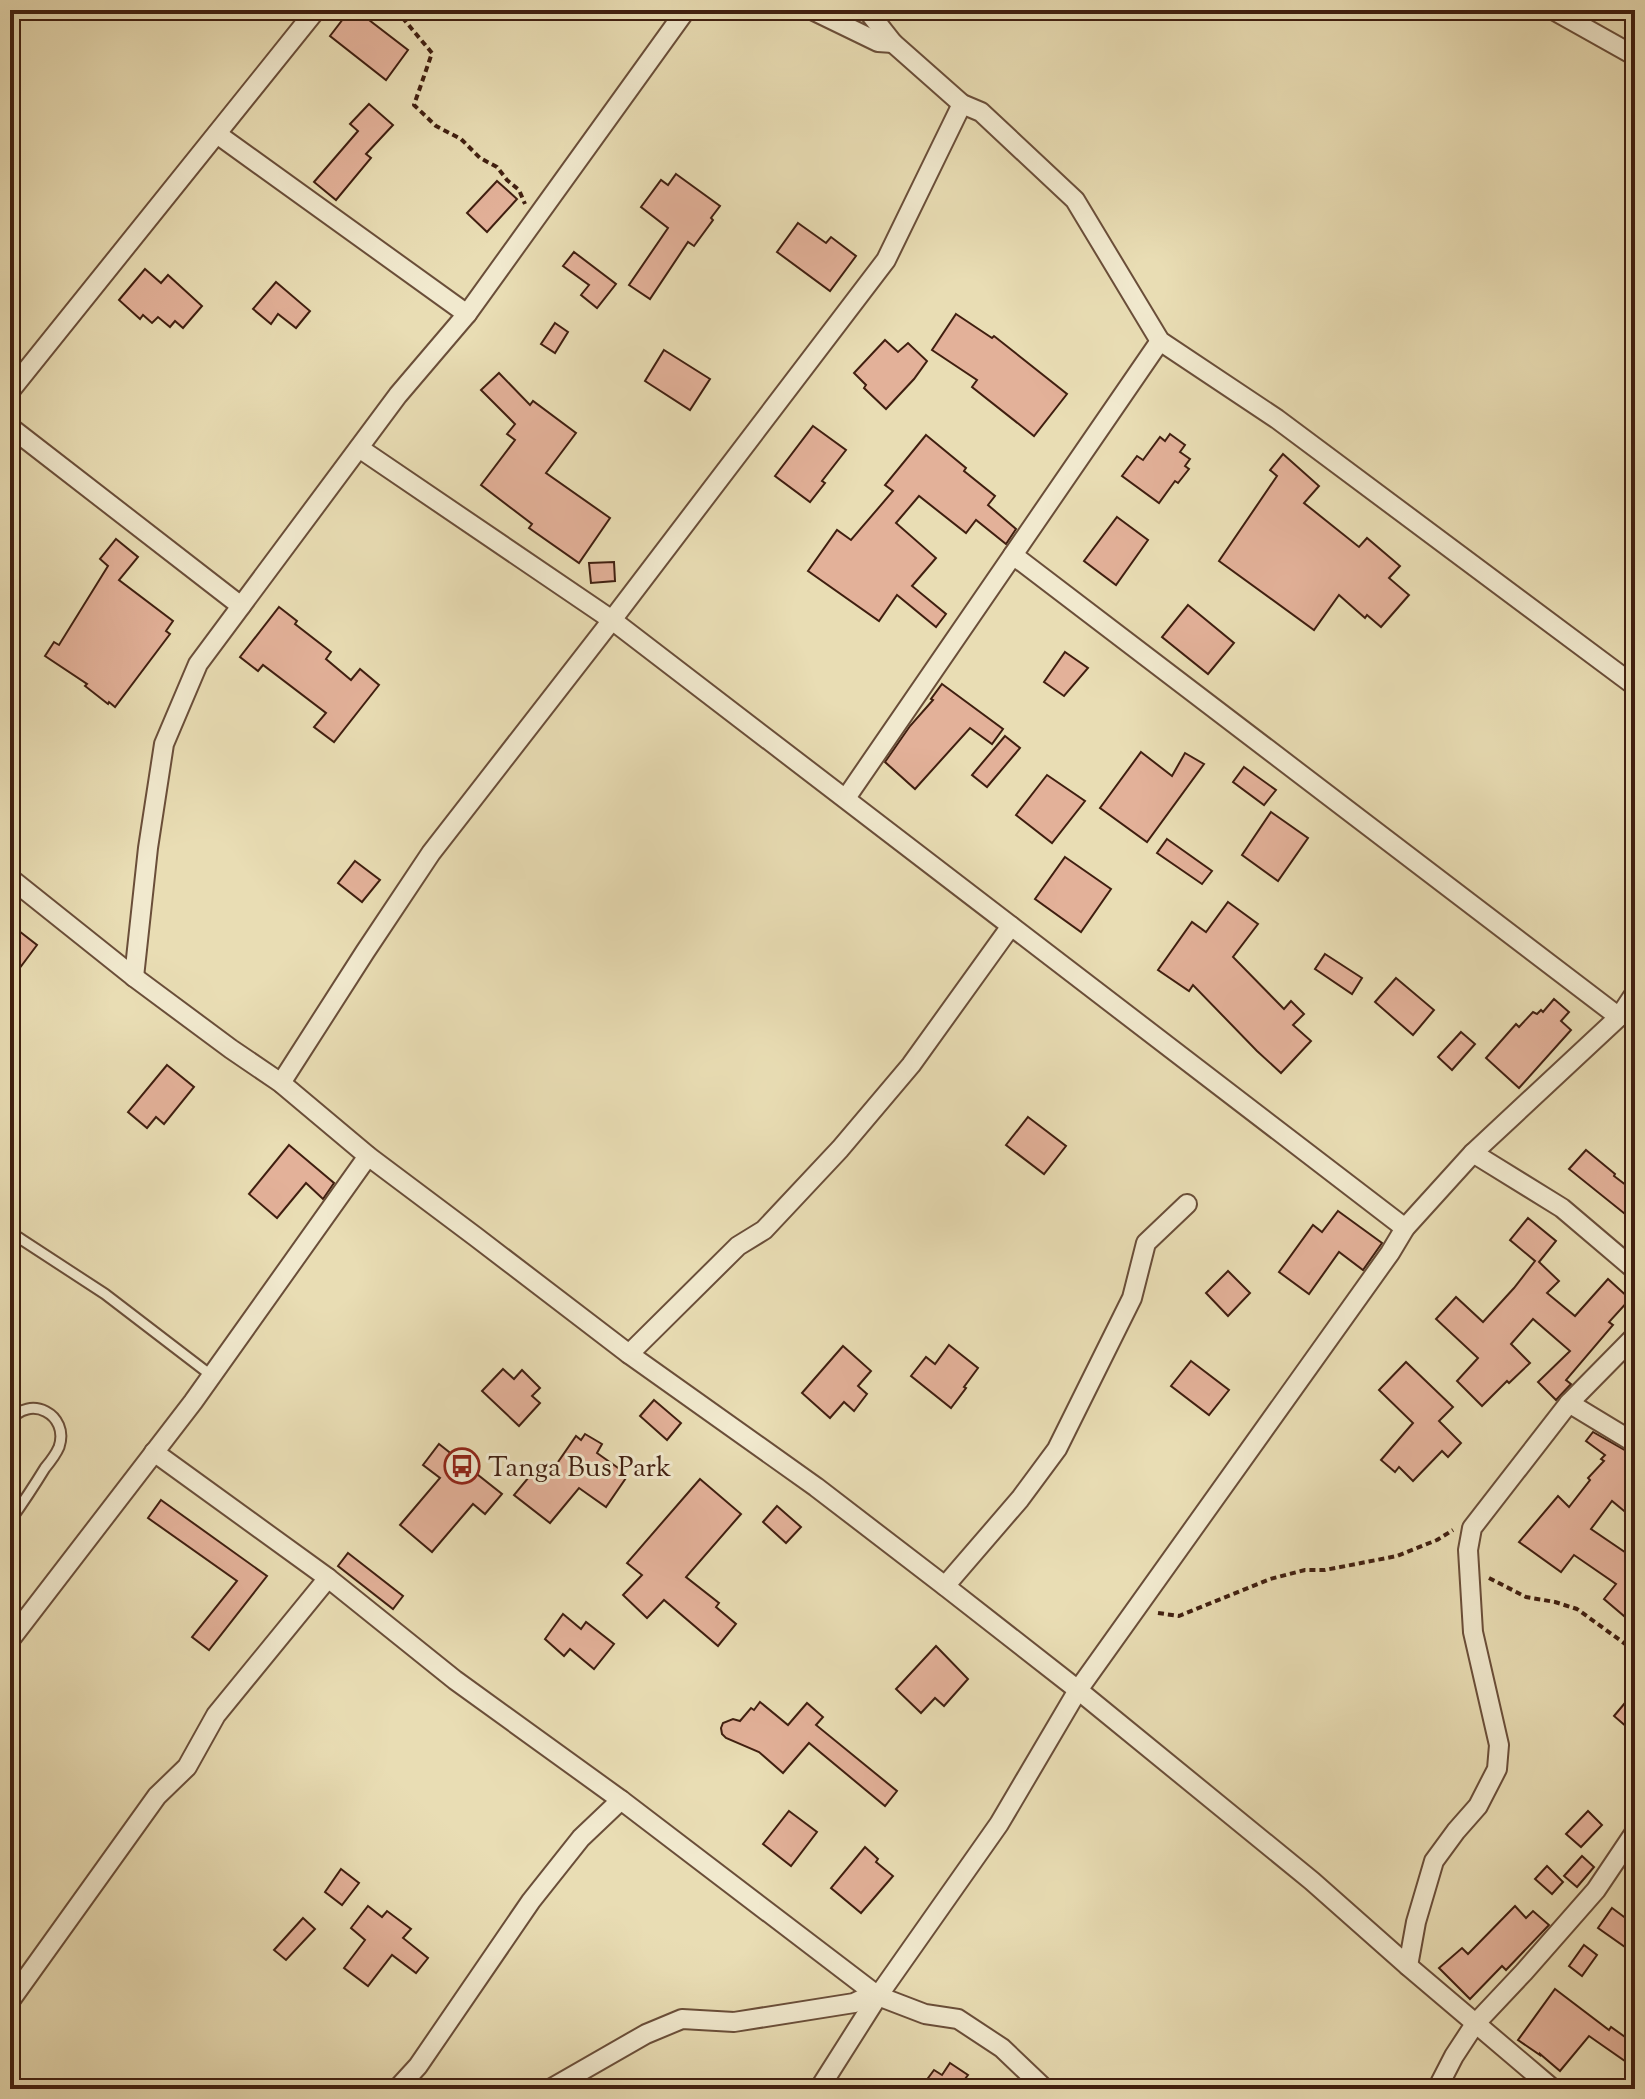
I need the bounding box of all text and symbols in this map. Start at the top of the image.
bus stop icon: Tanga Bus Park [443,1447,481,1485]
place label: Tanga Bus Park [488,1449,671,1489]

